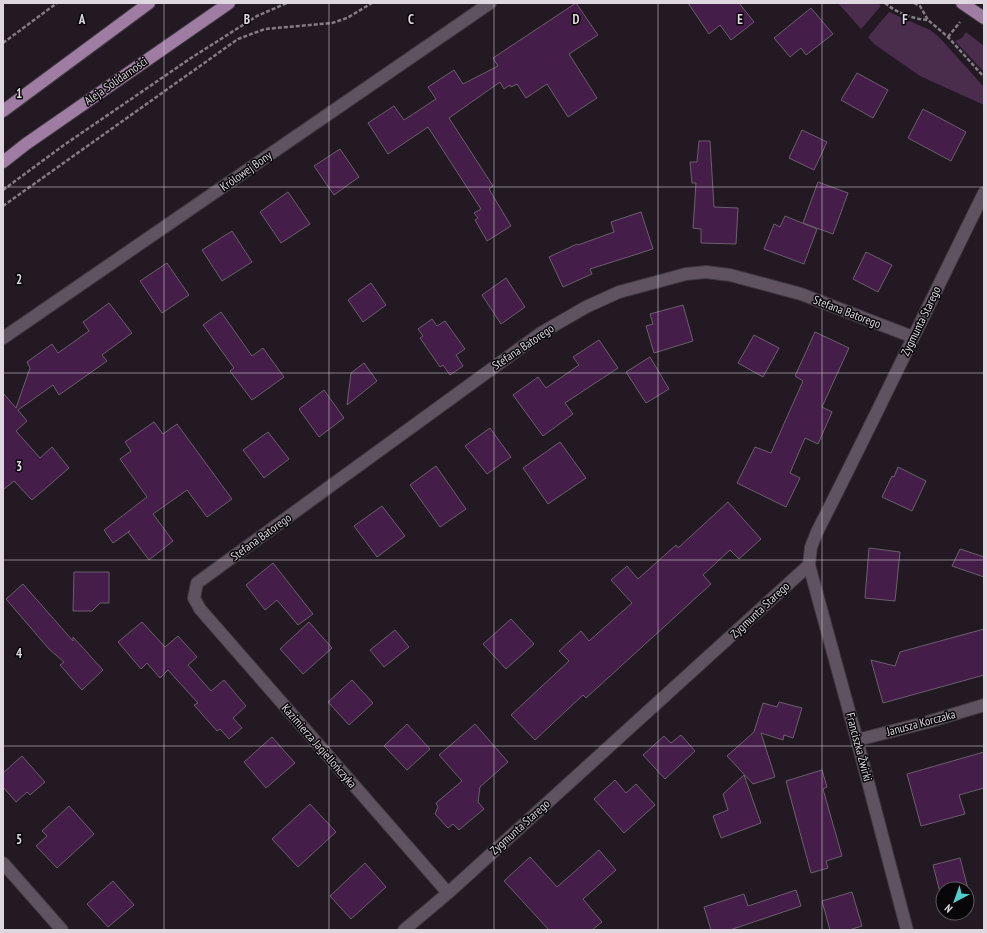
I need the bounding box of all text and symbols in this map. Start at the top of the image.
text: A [78,11,86,28]
text: B [244,11,250,28]
text: C [408,11,414,28]
text: D [573,11,580,28]
text: E [737,11,743,28]
text: F [902,11,908,28]
street label: Aleja Solidarności [81,53,150,108]
text: 1 [16,85,22,102]
street label: Królowej Bony [217,147,275,194]
text: 2 [16,271,22,288]
street label: Zygmunta Starego [897,284,944,358]
street label: Stefana Batorego [811,292,883,331]
street label: Stefana Batorego [489,320,556,373]
text: 3 [16,458,22,475]
street label: Stefana Batorego [228,510,294,564]
street label: Zygmunta Starego [727,578,792,641]
text: 4 [16,645,23,662]
street label: Kazimierza Jagiellończyka [279,701,360,791]
street label: Janusza Korczaka [884,706,957,739]
street label: Franciszka Żwirki [843,711,876,783]
street label: Zygmunta Starego [487,796,553,857]
text: 5 [16,831,22,848]
north arrow [935,881,975,921]
text: N [942,901,955,916]

